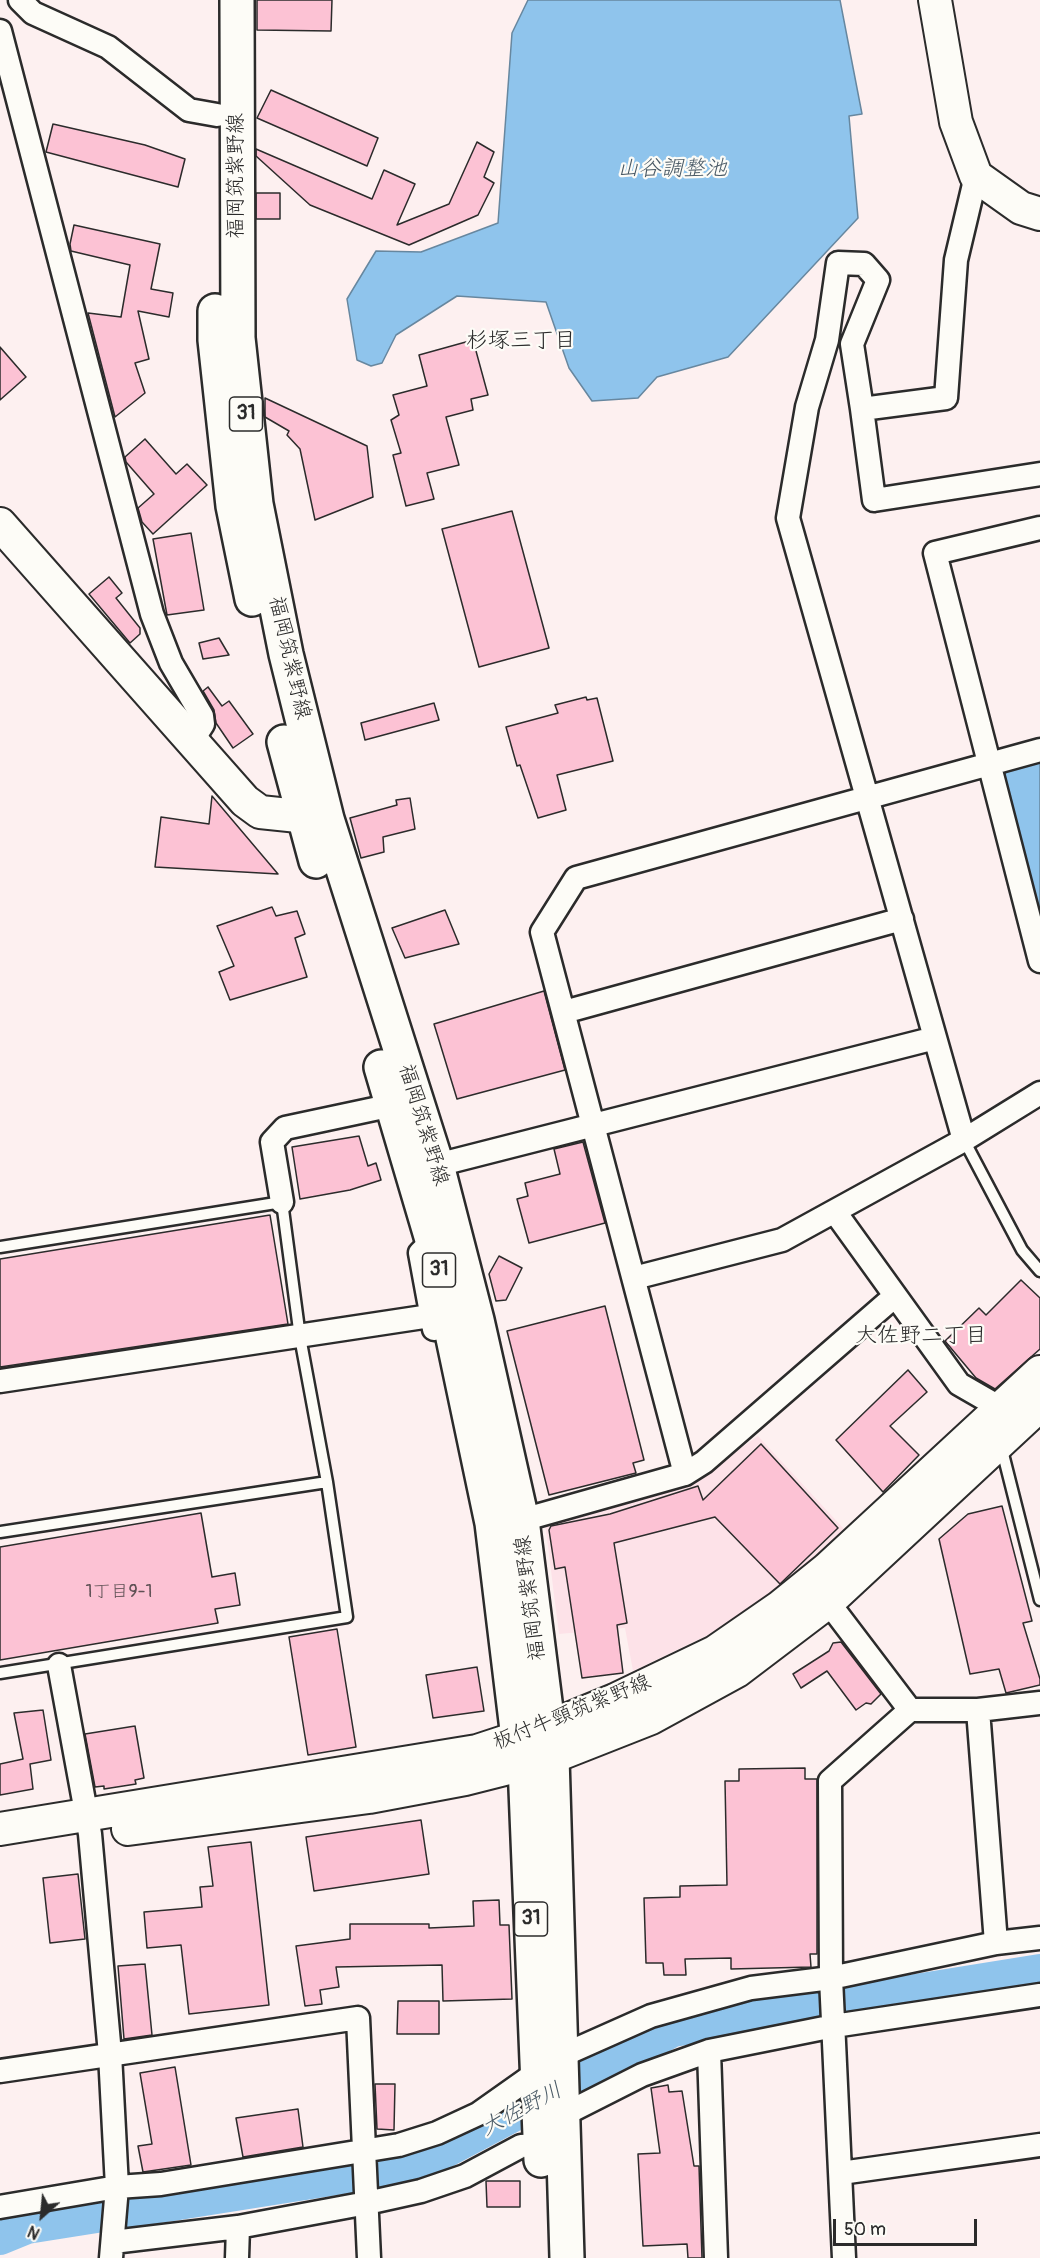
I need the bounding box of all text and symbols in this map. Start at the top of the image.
street label: 福岡筑紫野線 [224,113,250,239]
water label: 山谷調整池 [617,156,727,182]
district label: 杉塚三丁目 [466,328,576,354]
road number: 31 [230,397,262,431]
street label: 福岡筑紫野線 [263,594,315,722]
street label: 福岡筑紫野線 [393,1061,453,1189]
road number: 31 [422,1253,456,1287]
district label: 大佐野二丁目 [855,1323,987,1349]
street label: 福岡筑紫野線 [511,1534,551,1662]
house number: 1丁目9-1 [85,1581,153,1603]
street label: 板付牛頸筑紫野線 [489,1670,655,1756]
road number: 31 [514,1902,548,1936]
water label: 大佐野川 [477,2078,567,2142]
north arrow [12,2186,72,2246]
scale bar [836,2207,980,2245]
text: 50 m [844,2218,886,2241]
text: N [24,2221,43,2243]

